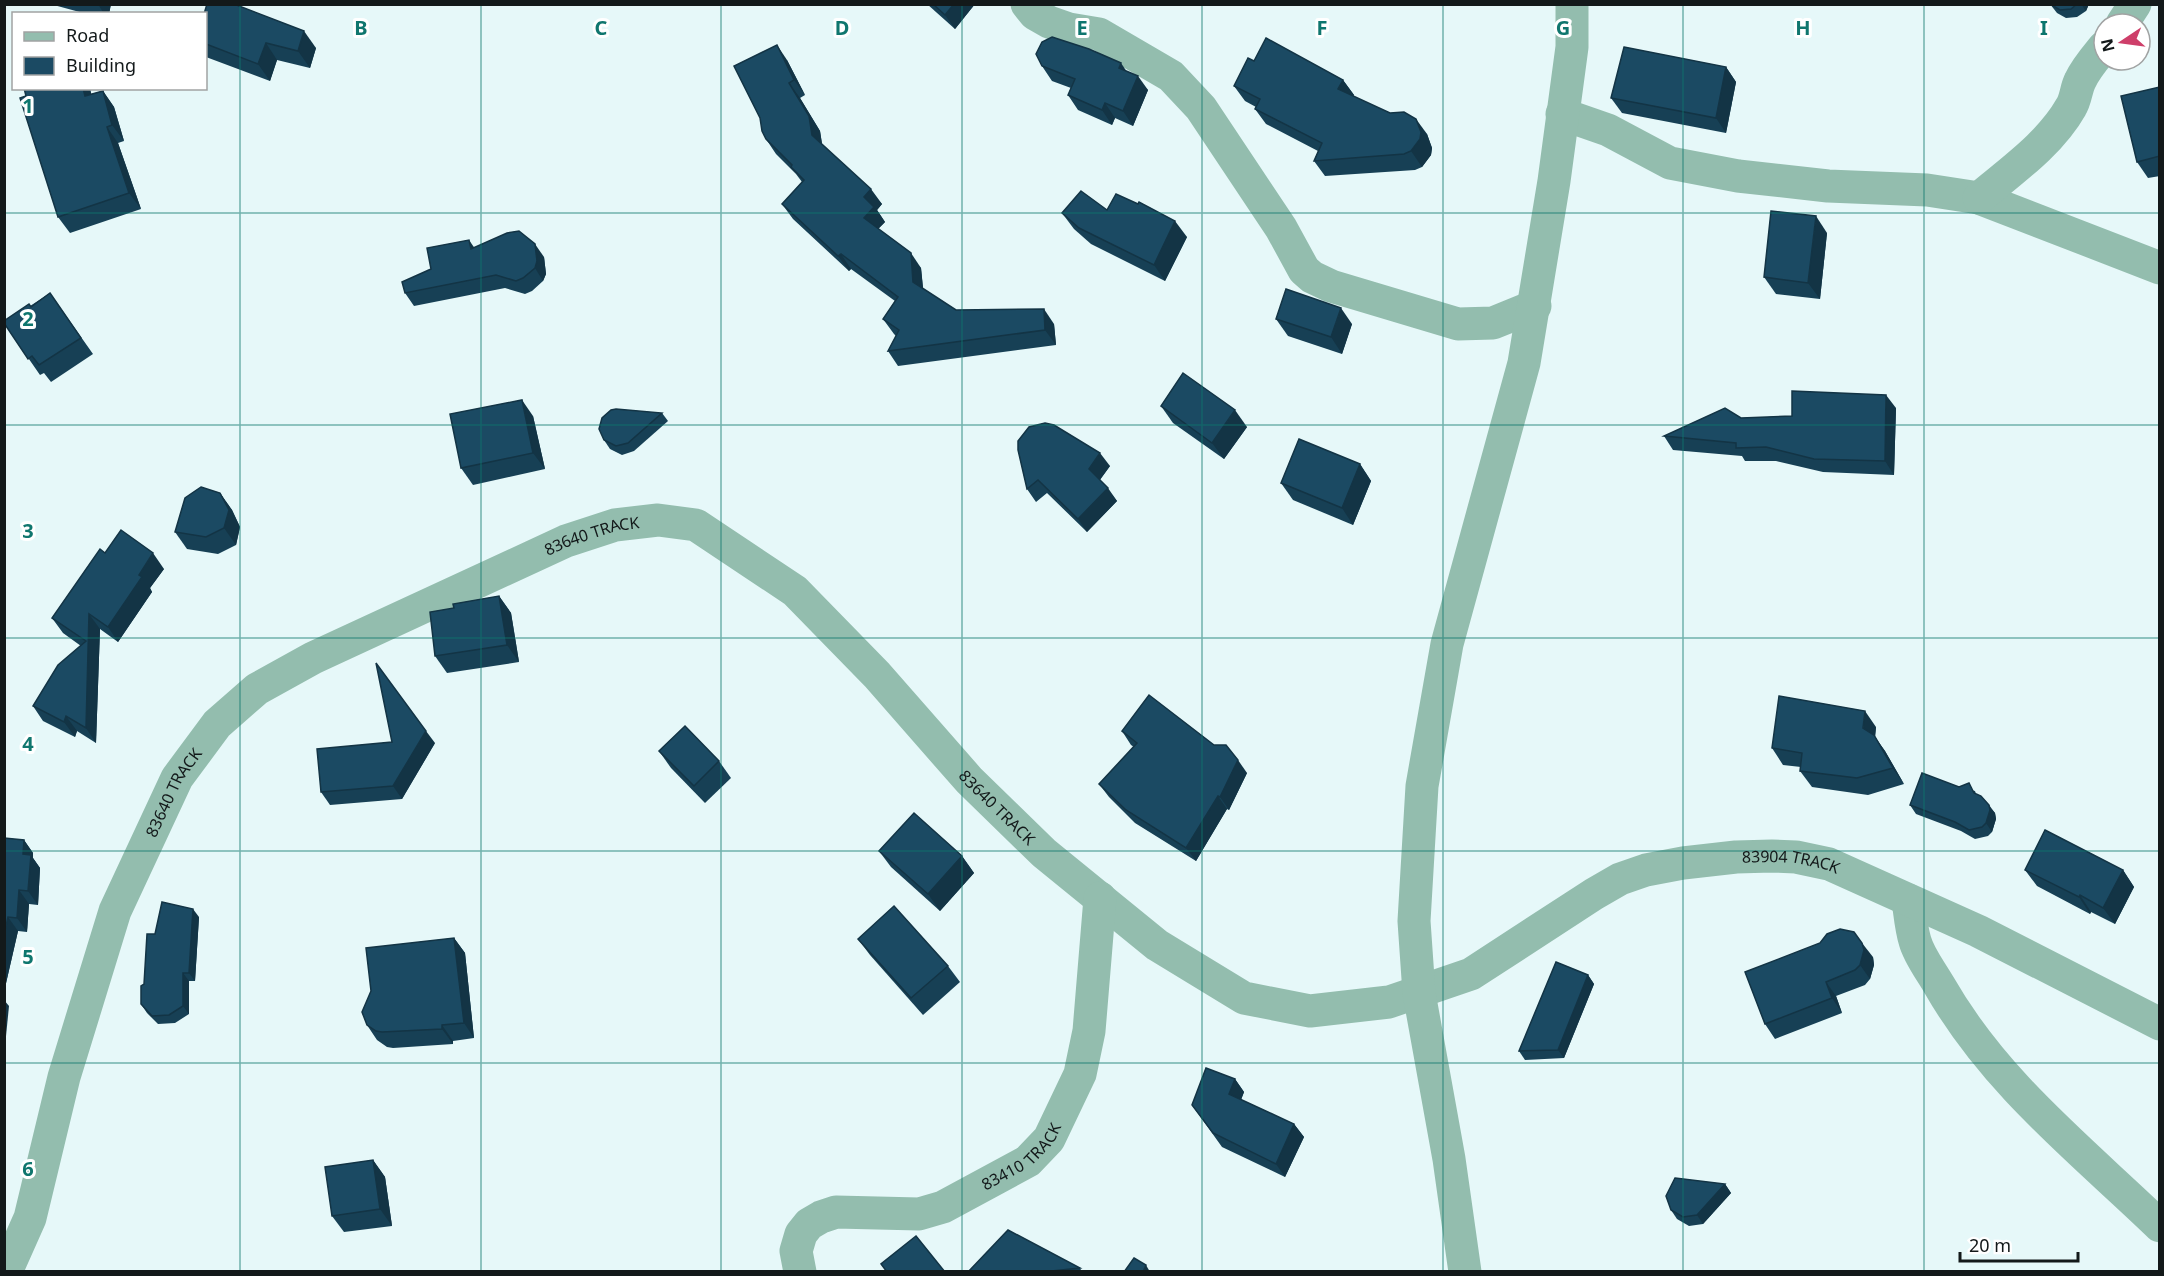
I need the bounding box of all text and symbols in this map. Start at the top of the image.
legend [12,12,207,90]
north arrow [2092,12,2152,72]
text: B [354,14,368,41]
text: C [595,14,608,41]
text: D [835,14,849,41]
text: E [1076,14,1088,41]
text: F [1317,14,1327,41]
text: G [1556,14,1570,41]
text: H [1795,14,1811,41]
text: I [2040,14,2048,41]
text: Road [66,23,109,47]
text: N [2095,37,2120,54]
text: Building [66,53,136,77]
text: 1 [22,92,34,119]
text: 2 [22,305,34,332]
street label: 83640 TRACK [540,511,640,561]
text: 3 [22,517,34,544]
text: 4 [22,730,34,757]
street label: 83640 TRACK [140,743,207,841]
street label: 83640 TRACK [954,765,1040,850]
street label: 83904 TRACK [1742,845,1844,879]
text: 5 [22,943,34,970]
street label: 83410 TRACK [977,1119,1066,1195]
text: 6 [22,1155,34,1182]
scale bar [1960,1225,2078,1263]
text: 20 m [1969,1233,2011,1257]

